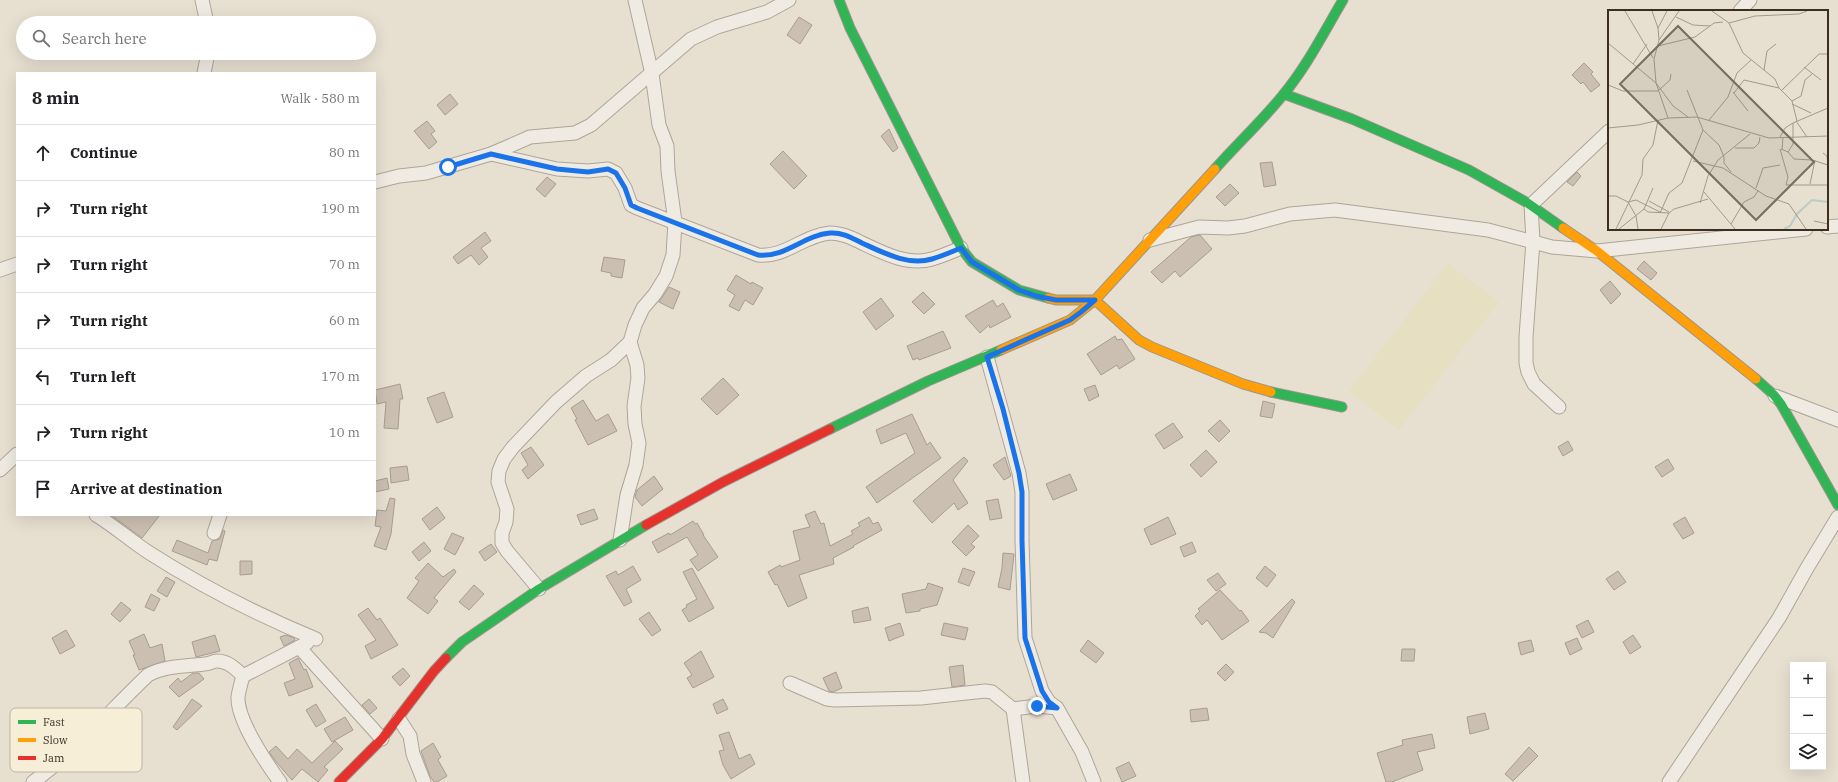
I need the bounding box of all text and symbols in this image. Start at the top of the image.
inset map [1608,10,1828,230]
search box [16,16,376,60]
icon: search [30,27,52,49]
text: Search here [62,29,147,48]
text: 8 min [32,87,80,109]
text: Walk · 580 m [281,90,360,107]
icon: ahead [32,142,54,164]
text: Continue [70,143,137,162]
text: 80 m [329,144,360,161]
route start [439,158,457,176]
icon: right [32,198,54,220]
text: Turn right [70,199,148,218]
text: 190 m [321,200,360,217]
icon: right [32,254,54,276]
text: Turn right [70,255,148,274]
text: 70 m [329,256,360,273]
icon: right [32,310,54,332]
text: Turn right [70,311,148,330]
text: 60 m [329,312,360,329]
icon: left [32,366,54,388]
text: Turn left [70,367,136,386]
text: 170 m [321,368,360,385]
icon: right [32,422,54,444]
text: Turn right [70,423,148,442]
text: 10 m [329,424,360,441]
icon: arrive [32,478,54,500]
text: Arrive at destination [70,479,222,498]
map controls [1790,662,1826,770]
button: + [1790,662,1826,698]
route end [1028,697,1046,715]
button: − [1790,698,1826,734]
legend [10,708,142,772]
text: Fast [43,715,65,729]
text: Slow [43,733,68,747]
button: layers [1790,734,1826,770]
text: Jam [43,751,65,765]

